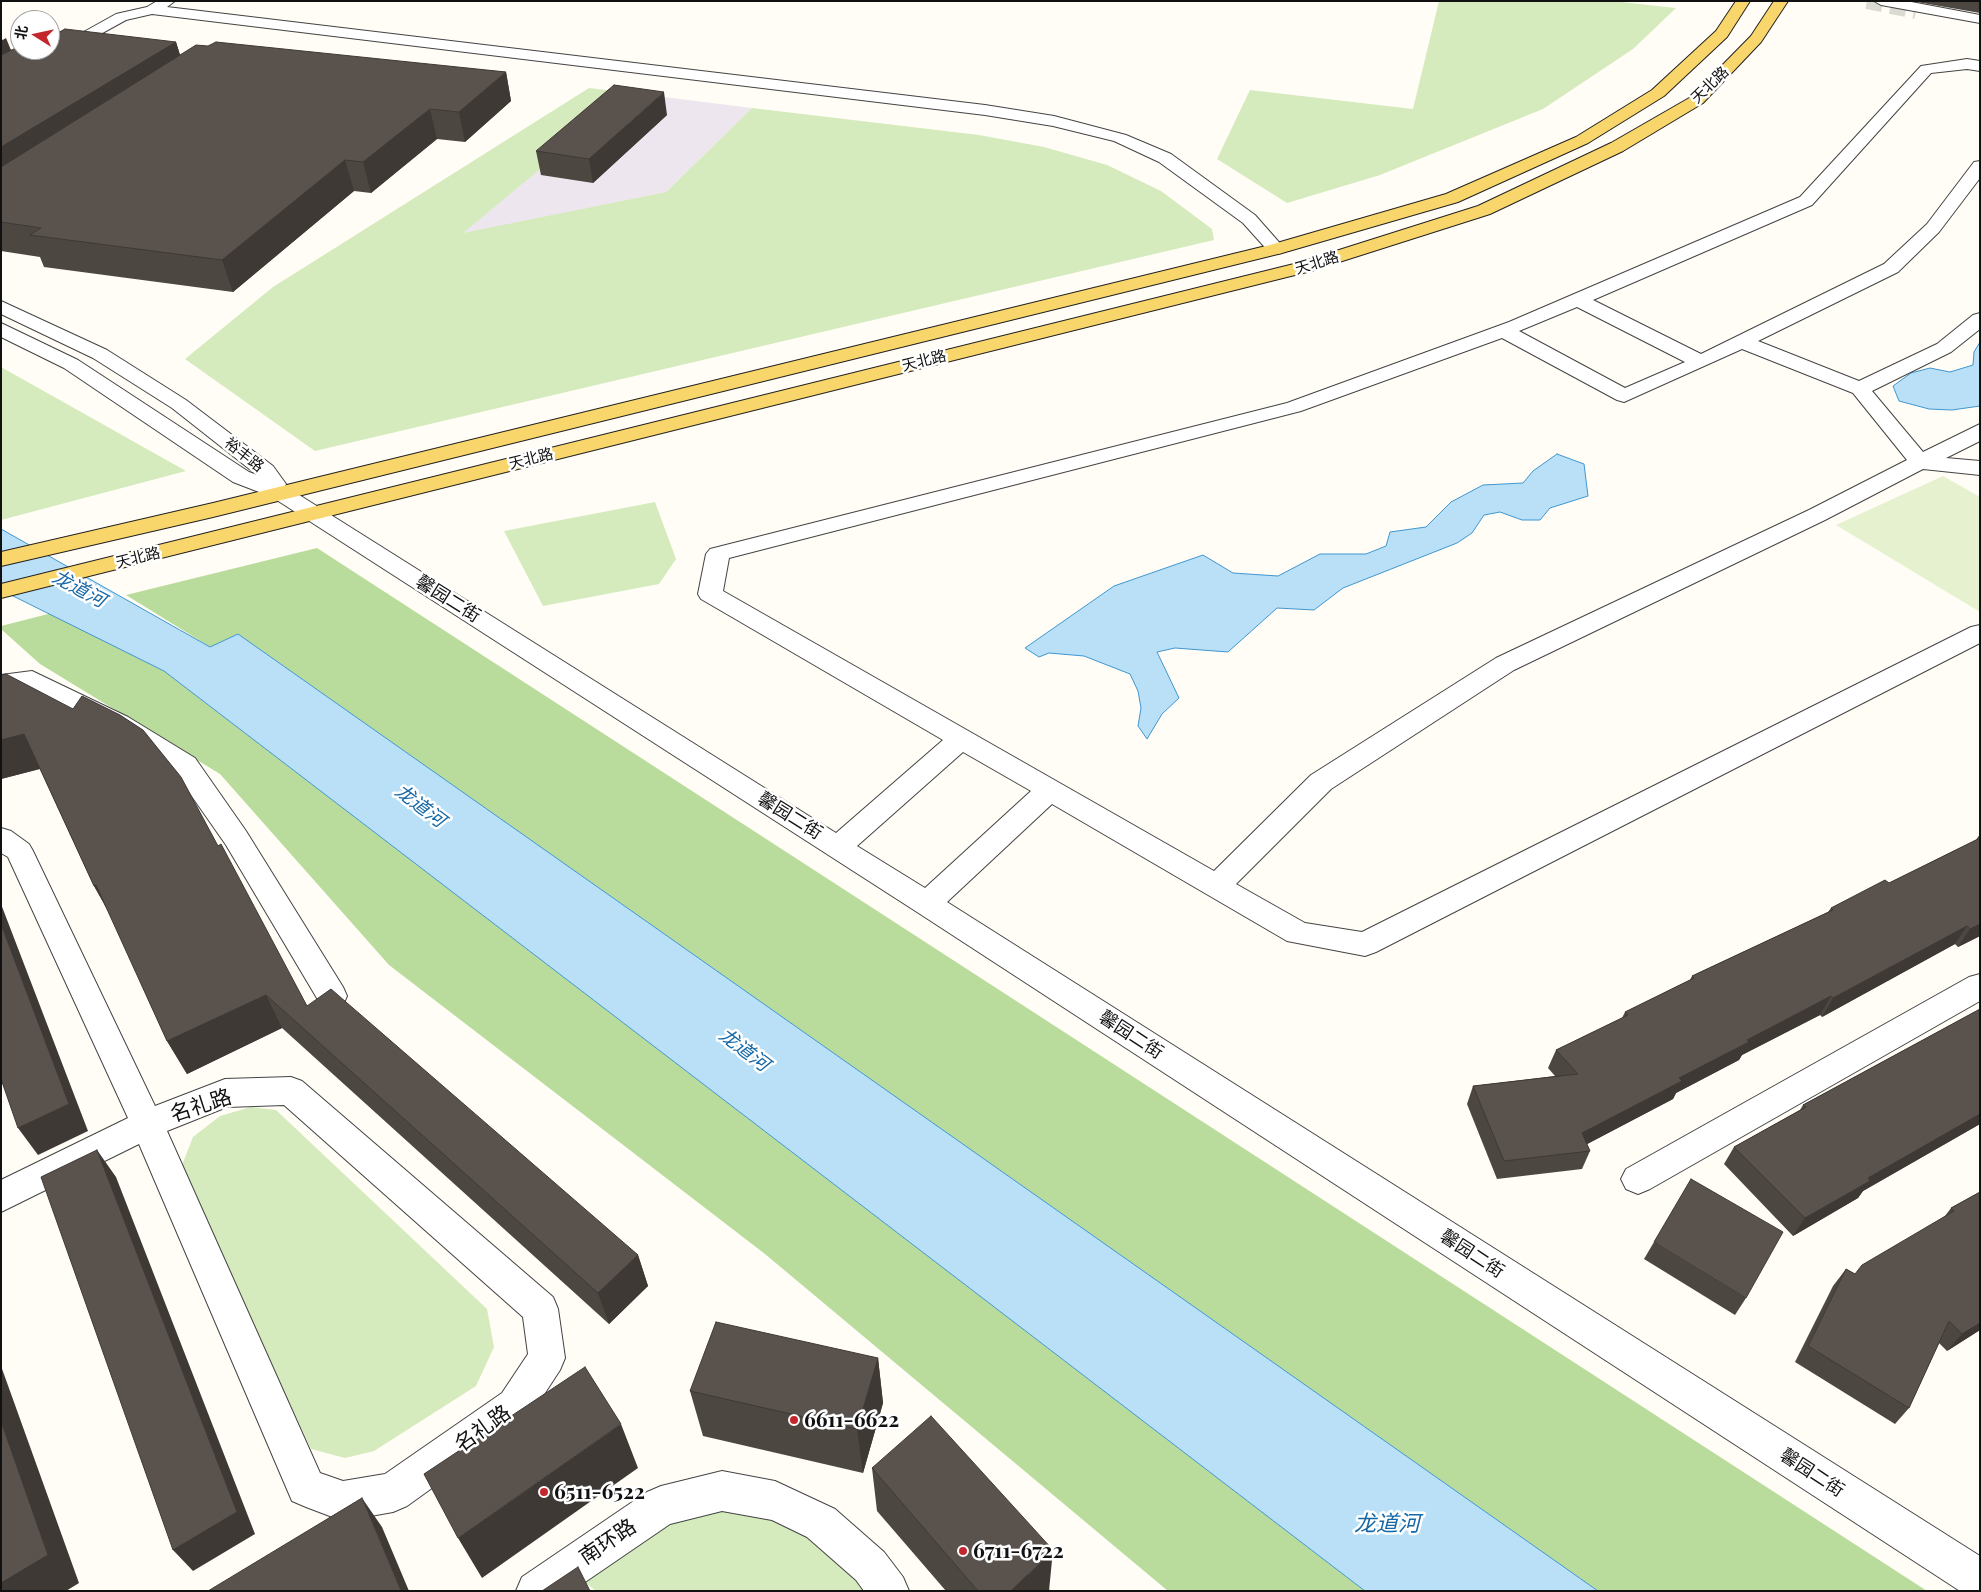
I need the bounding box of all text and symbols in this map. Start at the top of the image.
north arrow [10,10,60,60]
text: 北 [10,24,31,41]
street label: 天北路 [1688,63,1732,107]
street label: 天北路 [1293,248,1341,278]
street label: 天北路 [900,347,948,375]
street label: 裕丰路 [221,434,267,476]
street label: 天北路 [507,445,555,473]
street label: 天北路 [114,544,162,572]
water label: 龙道河 [48,566,110,612]
street label: 馨园二街 [412,571,484,627]
water label: 龙道河 [390,780,450,832]
street label: 馨园二街 [754,788,826,844]
street label: 馨园二街 [1095,1006,1167,1064]
water label: 龙道河 [714,1024,774,1076]
street label: 名礼路 [167,1084,235,1128]
street label: 馨园二街 [1436,1225,1508,1283]
street label: 名礼路 [450,1400,516,1458]
place label: 6611-6622 [804,1407,899,1433]
marker: 6611-6622 [788,1414,800,1426]
street label: 馨园二街 [1776,1444,1848,1502]
place label: 6511-6522 [554,1479,645,1505]
marker: 6511-6522 [538,1486,550,1498]
water label: 龙道河 [1354,1511,1420,1537]
street label: 南环路 [575,1514,641,1570]
place label: 6711-6722 [973,1538,1064,1564]
marker: 6711-6722 [957,1545,969,1557]

